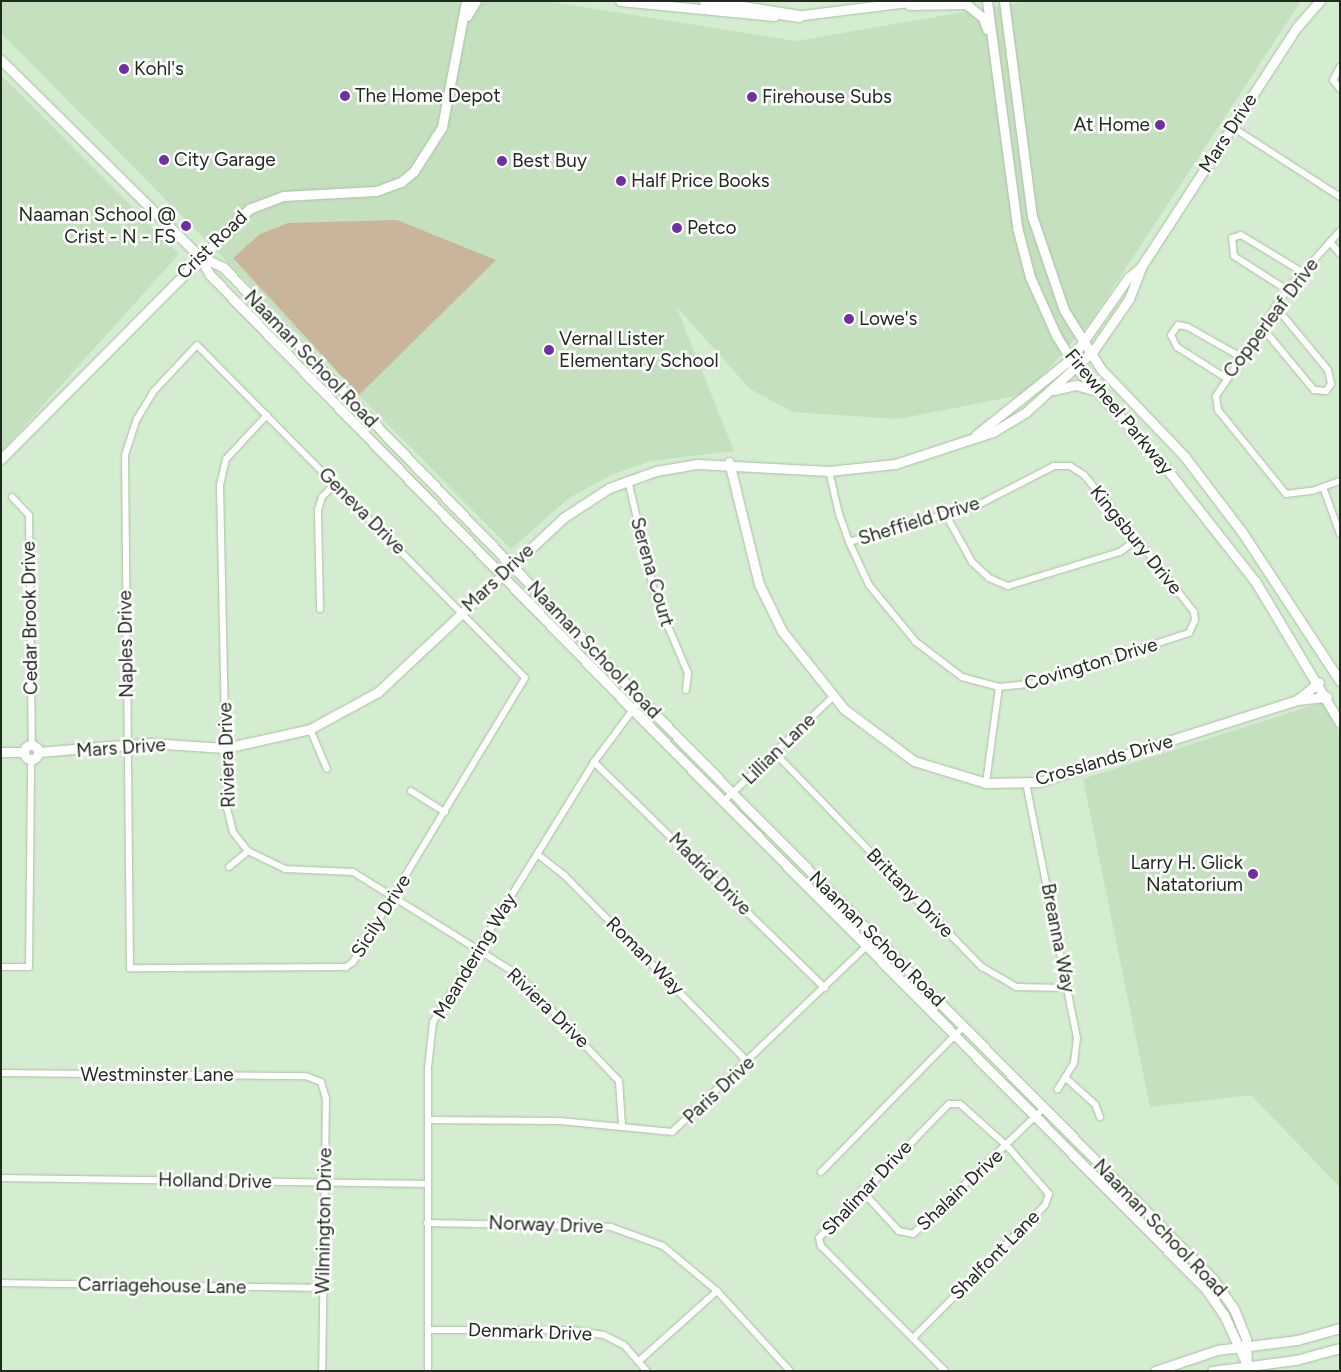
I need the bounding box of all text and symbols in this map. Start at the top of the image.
place label: Kohl's [134,58,184,80]
marker: Kohl's [118,63,130,75]
place label: The Home Depot [355,85,501,107]
place label: Firehouse Subs [762,86,892,108]
street label: Mars Drive [1194,89,1262,177]
marker: The Home Depot [339,90,351,102]
marker: Firehouse Subs [746,91,758,103]
place label: At Home [1073,114,1150,136]
marker: At Home [1154,119,1166,131]
place label: City Garage [174,149,276,171]
place label: Best Buy [512,150,587,172]
marker: City Garage [158,154,170,166]
marker: Best Buy [496,155,508,167]
place label: Half Price Books [631,170,770,192]
marker: Half Price Books [615,175,627,187]
place label: Naaman School @ Crist - N - FS [19,204,176,248]
street label: Crist Road [172,206,252,284]
place label: Petco [687,217,737,239]
marker: Naaman School @ Crist - N - FS [180,220,192,232]
marker: Petco [671,222,683,234]
street label: Copperleaf Drive [1219,254,1323,382]
street label: Naaman School Road [239,285,383,433]
place label: Lowe's [859,308,917,330]
marker: Lowe's [843,313,855,325]
place label: Vernal Lister Elementary School [559,328,719,372]
marker: Vernal Lister Elementary School [543,344,555,356]
street label: Firewheel Parkway [1060,345,1178,479]
street label: Geneva Drive [314,463,410,559]
street label: Kingsbury Drive [1085,481,1187,599]
street label: Sheffield Drive [856,492,982,550]
street label: Serena Court [626,515,678,629]
street label: Mars Drive [457,539,539,617]
street label: Cedar Brook Drive [17,541,43,695]
street label: Naaman School Road [522,576,666,724]
street label: Naples Drive [114,590,138,698]
street label: Covington Drive [1022,633,1160,695]
street label: Riviera Drive [214,702,240,808]
street label: Lillian Lane [738,709,820,789]
street label: Crosslands Drive [1033,729,1175,791]
street label: Mars Drive [75,734,167,762]
street label: Madrid Drive [664,828,756,920]
street label: Brittany Drive [862,844,958,942]
place label: Larry H. Glick Natatorium [1130,852,1243,896]
street label: Naaman School Road [804,866,950,1012]
marker: Larry H. Glick Natatorium [1247,868,1259,880]
street label: Sicily Drive [347,870,415,962]
street label: Breanna Way [1036,881,1080,995]
street label: Meandering Way [429,889,521,1023]
street label: Roman Way [601,912,689,1000]
street label: Riviera Drive [502,963,594,1053]
street label: Paris Drive [679,1051,759,1129]
street label: Westminster Lane [80,1064,234,1086]
street label: Shalimar Drive [817,1136,917,1240]
street label: Shalain Drive [912,1144,1008,1236]
street label: Wilmington Drive [311,1148,337,1294]
street label: Naaman School Road [1088,1154,1232,1302]
street label: Holland Drive [158,1169,272,1193]
street label: Shalfont Lane [946,1206,1044,1304]
street label: Norway Drive [488,1212,604,1238]
street label: Carriagehouse Lane [78,1273,246,1299]
street label: Denmark Drive [468,1318,592,1346]

